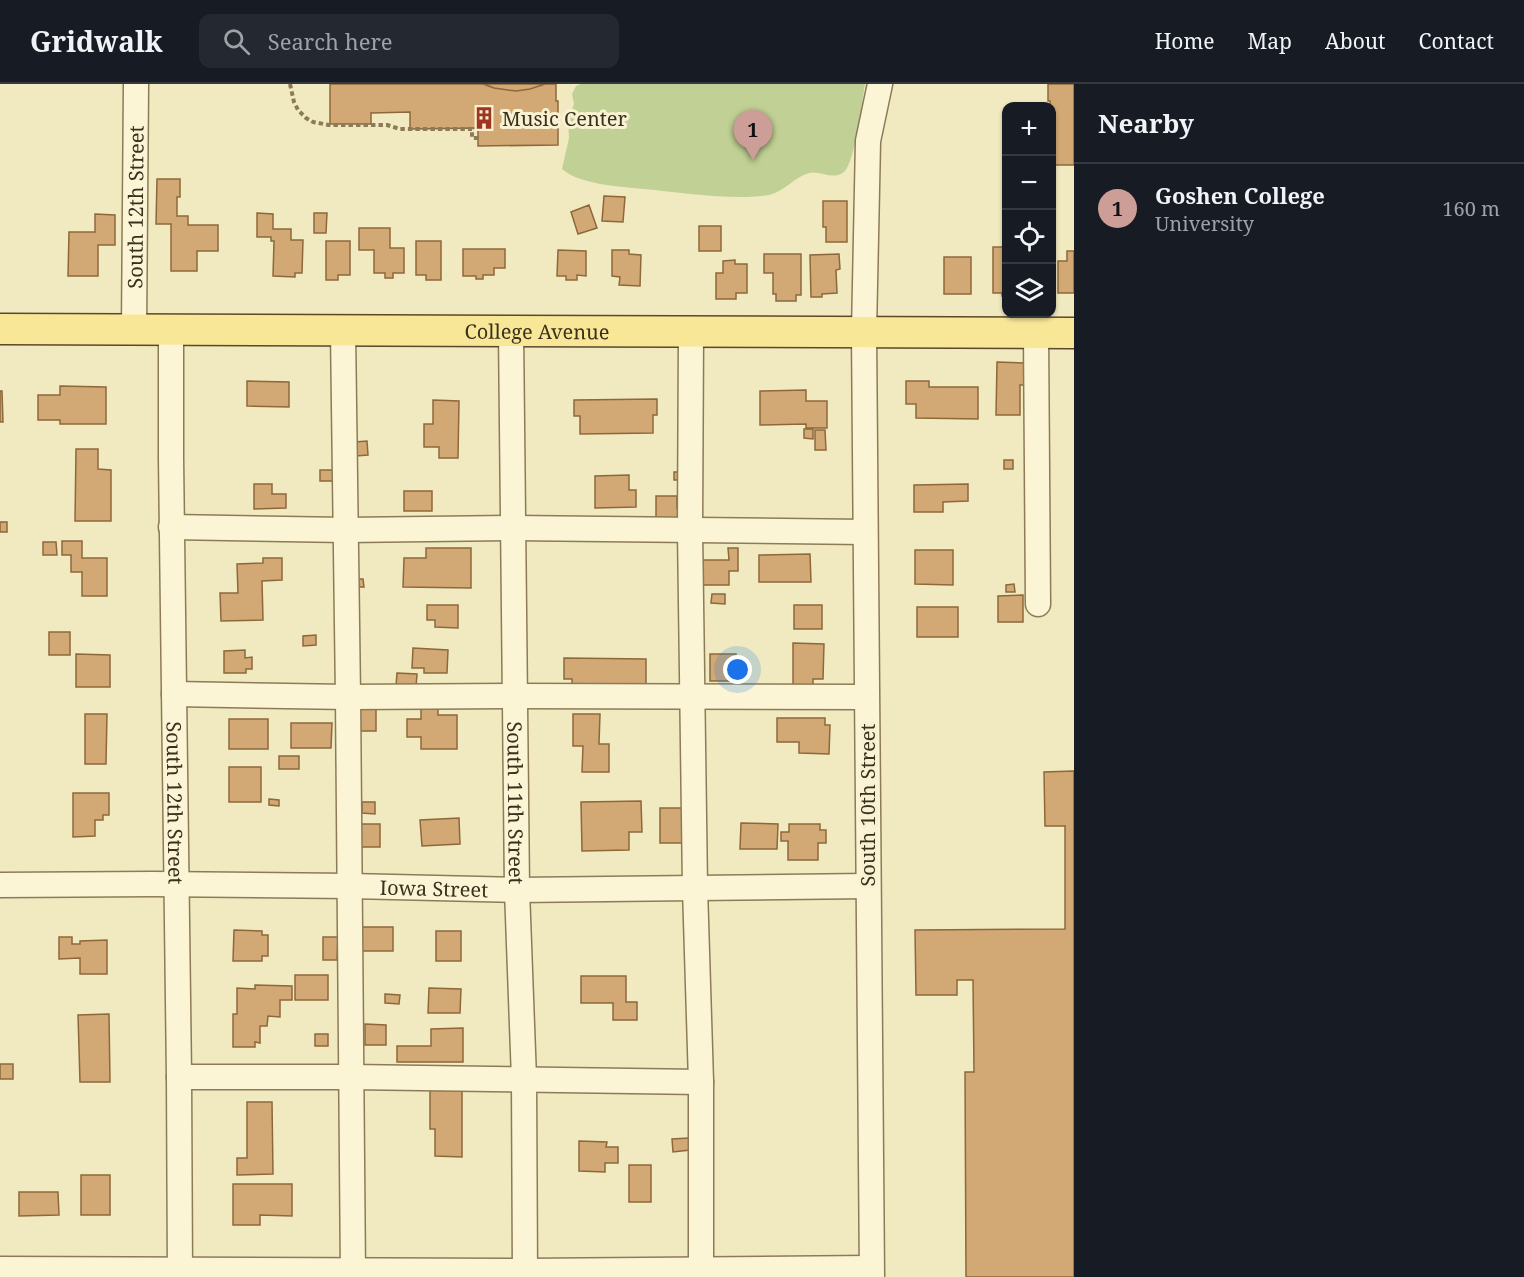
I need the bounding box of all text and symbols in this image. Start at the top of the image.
search box [199,14,619,68]
text: Gridwalk [30,22,163,60]
icon: search [220,25,253,58]
text: Search here [268,26,393,56]
text: Home [1155,27,1215,55]
text: Map [1248,27,1292,55]
text: About [1325,27,1386,55]
text: Contact [1419,27,1494,55]
map controls [1002,102,1056,318]
button: + [1002,102,1056,156]
building icon: Music Center [471,105,497,131]
place label: Music Center [502,105,628,132]
text: Nearby [1098,105,1194,141]
pin: 1 [734,110,772,160]
street label: South 12th Street [121,125,149,289]
button: − [1002,156,1056,210]
text: Goshen College [1155,180,1325,210]
text: 1 [1112,195,1123,222]
text: 160 m [1442,195,1500,222]
button: locate [1002,210,1056,264]
text: University [1155,210,1254,237]
button: layers [1002,264,1056,318]
street label: College Avenue [464,317,610,345]
your location [723,655,752,684]
street label: South 12th Street [161,721,190,885]
street label: South 11th Street [502,721,530,885]
street label: South 10th Street [854,723,881,887]
street label: Iowa Street [379,873,488,903]

